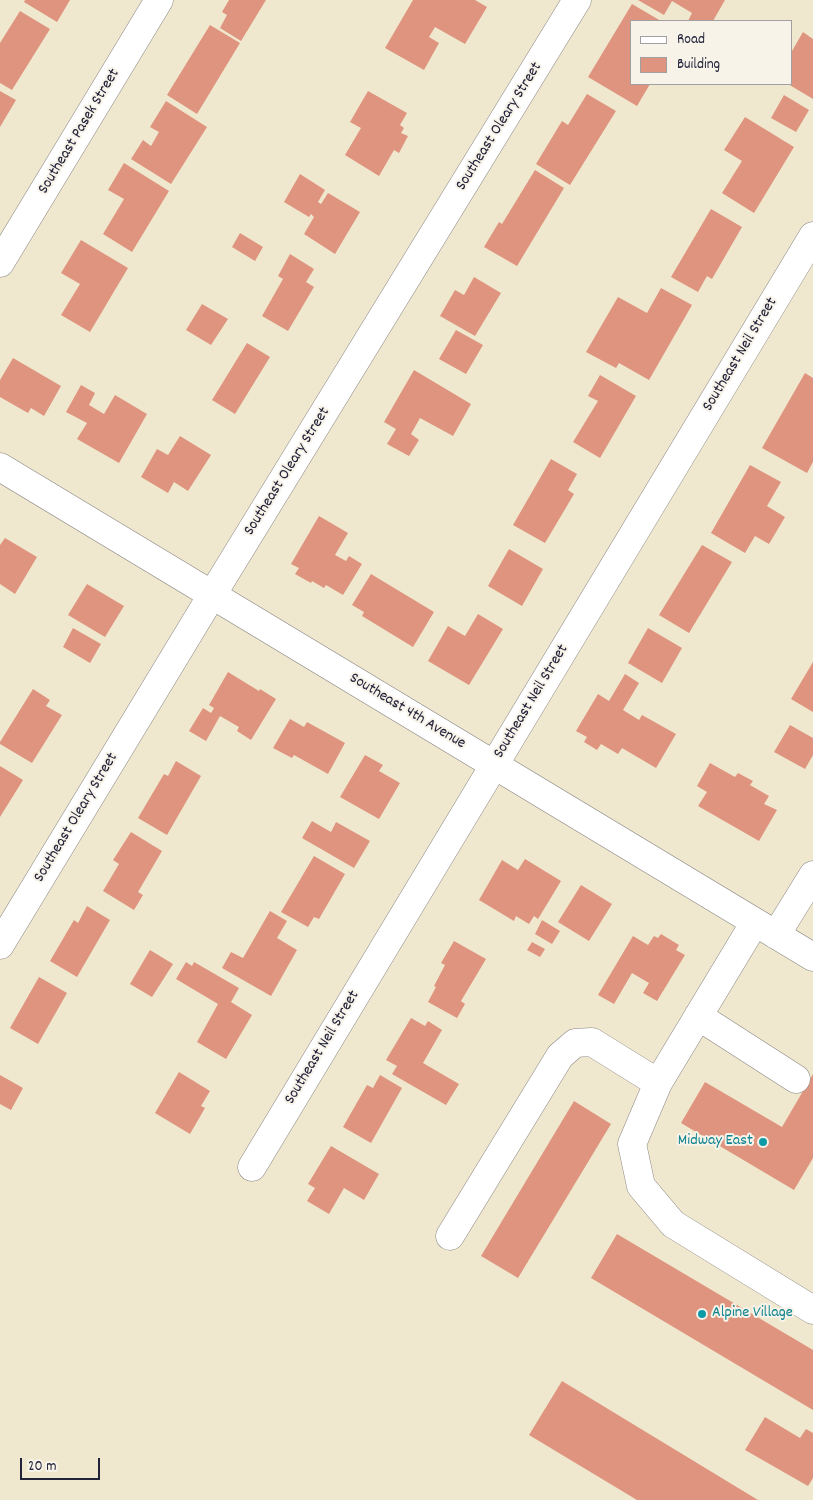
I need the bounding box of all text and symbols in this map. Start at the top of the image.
legend [630,20,793,85]
text: Road [677,29,705,51]
text: Building [677,54,720,76]
street label: Southeast Oleary Street [453,59,547,195]
street label: Southeast Pasek Street [35,66,125,198]
street label: Southeast Neil Street [699,295,783,415]
street label: Southeast Oleary Street [241,404,335,540]
street label: Southeast Neil Street [490,642,574,762]
street label: Southeast 4th Avenue [345,670,469,754]
street label: Southeast Oleary Street [31,750,123,886]
street label: Southeast Neil Street [281,988,365,1108]
place label: Midway East [678,1132,753,1152]
marker: Midway East [757,1136,769,1148]
place label: Alpine Village [712,1304,793,1324]
marker: Alpine Village [696,1308,708,1320]
scale bar [22,1448,102,1480]
text: 20 m [28,1456,56,1478]

